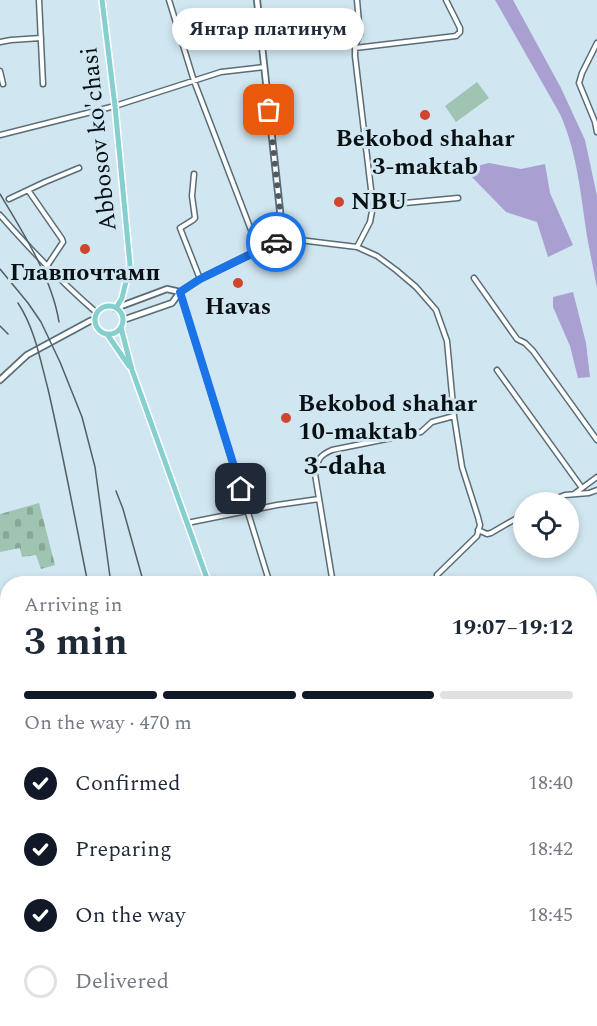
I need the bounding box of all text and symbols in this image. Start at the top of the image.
callout: Янтар платинум [173,8,365,50]
text: Янтар платинум [189,14,347,44]
street label: Abbosov ko'chasi [71,45,127,233]
pin [243,84,294,135]
icon: bag [252,93,285,126]
marker: Bekobod shahar 3-maktab [418,108,432,122]
place label: Bekobod shahar 3-maktab [336,121,515,185]
place label: NBU [351,184,407,220]
marker: NBU [332,195,346,209]
courier [246,212,306,272]
icon: car [260,226,293,259]
marker: Главпочтамп [78,242,92,256]
place label: Главпочтамп [10,255,161,291]
marker: Havas [231,276,245,290]
place label: Havas [205,289,271,325]
place label: Bekobod shahar 10-maktab [298,386,478,450]
marker: Bekobod shahar 10-maktab [279,411,293,425]
district label: 3-daha [304,446,387,486]
pin [215,463,266,514]
icon: home [224,472,257,505]
map controls [513,492,579,558]
button: locate [513,492,579,558]
text: Arriving in [24,590,122,620]
text: 19:07–19:12 [451,611,573,644]
text: 3 min [24,613,128,672]
text: On the way · 470 m [24,708,192,738]
icon: check [24,767,57,800]
text: Confirmed [75,767,181,800]
text: 18:40 [528,768,573,798]
icon: check [24,833,57,866]
text: Preparing [75,833,172,866]
text: 18:42 [528,834,573,864]
icon: check [24,899,57,932]
text: On the way [75,899,186,932]
text: 18:45 [528,900,573,930]
text: Delivered [75,965,169,998]

